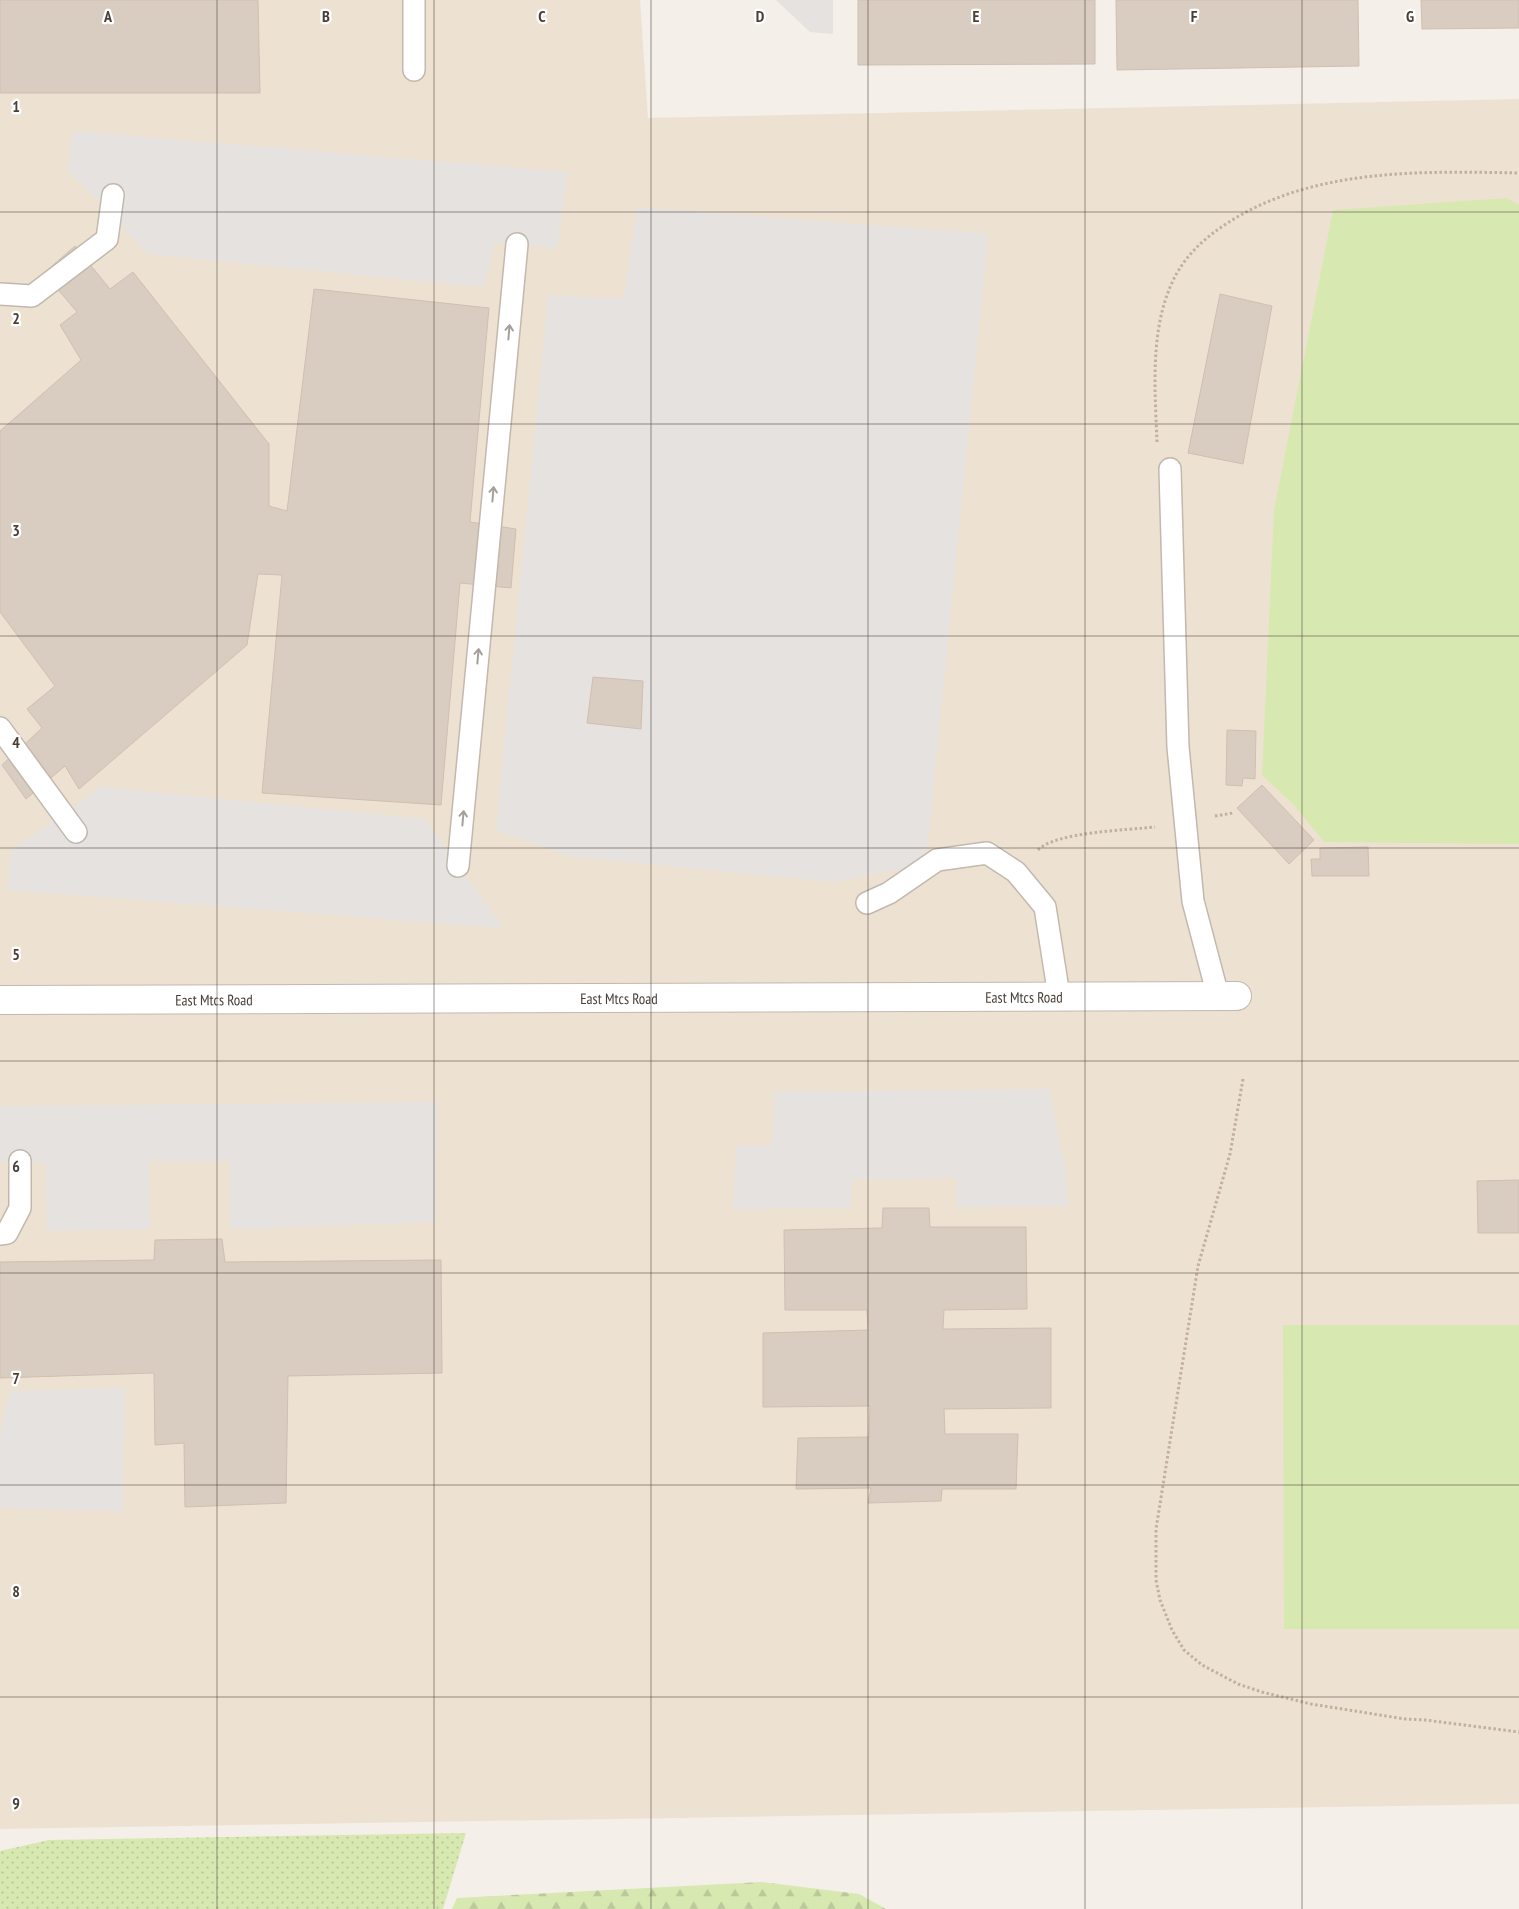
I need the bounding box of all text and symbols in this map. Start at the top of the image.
text: A [103,6,113,26]
text: B [322,6,330,26]
text: C [538,6,546,26]
text: D [756,6,765,26]
text: E [973,6,980,26]
text: F [1191,6,1198,26]
text: G [1406,6,1414,26]
text: 1 [12,96,20,116]
text: 2 [12,308,20,328]
one-way arrow [504,324,513,340]
one-way arrow [489,486,498,502]
text: 3 [12,520,20,540]
one-way arrow [473,648,483,664]
text: 4 [12,732,20,752]
one-way arrow [458,810,468,826]
text: 5 [12,944,20,964]
street label: East Mtcs Road [985,987,1063,1006]
street label: East Mtcs Road [580,988,658,1008]
street label: East Mtcs Road [175,990,253,1009]
text: 6 [12,1156,20,1176]
text: 7 [12,1368,20,1388]
text: 8 [12,1581,20,1601]
text: 9 [12,1793,20,1813]

